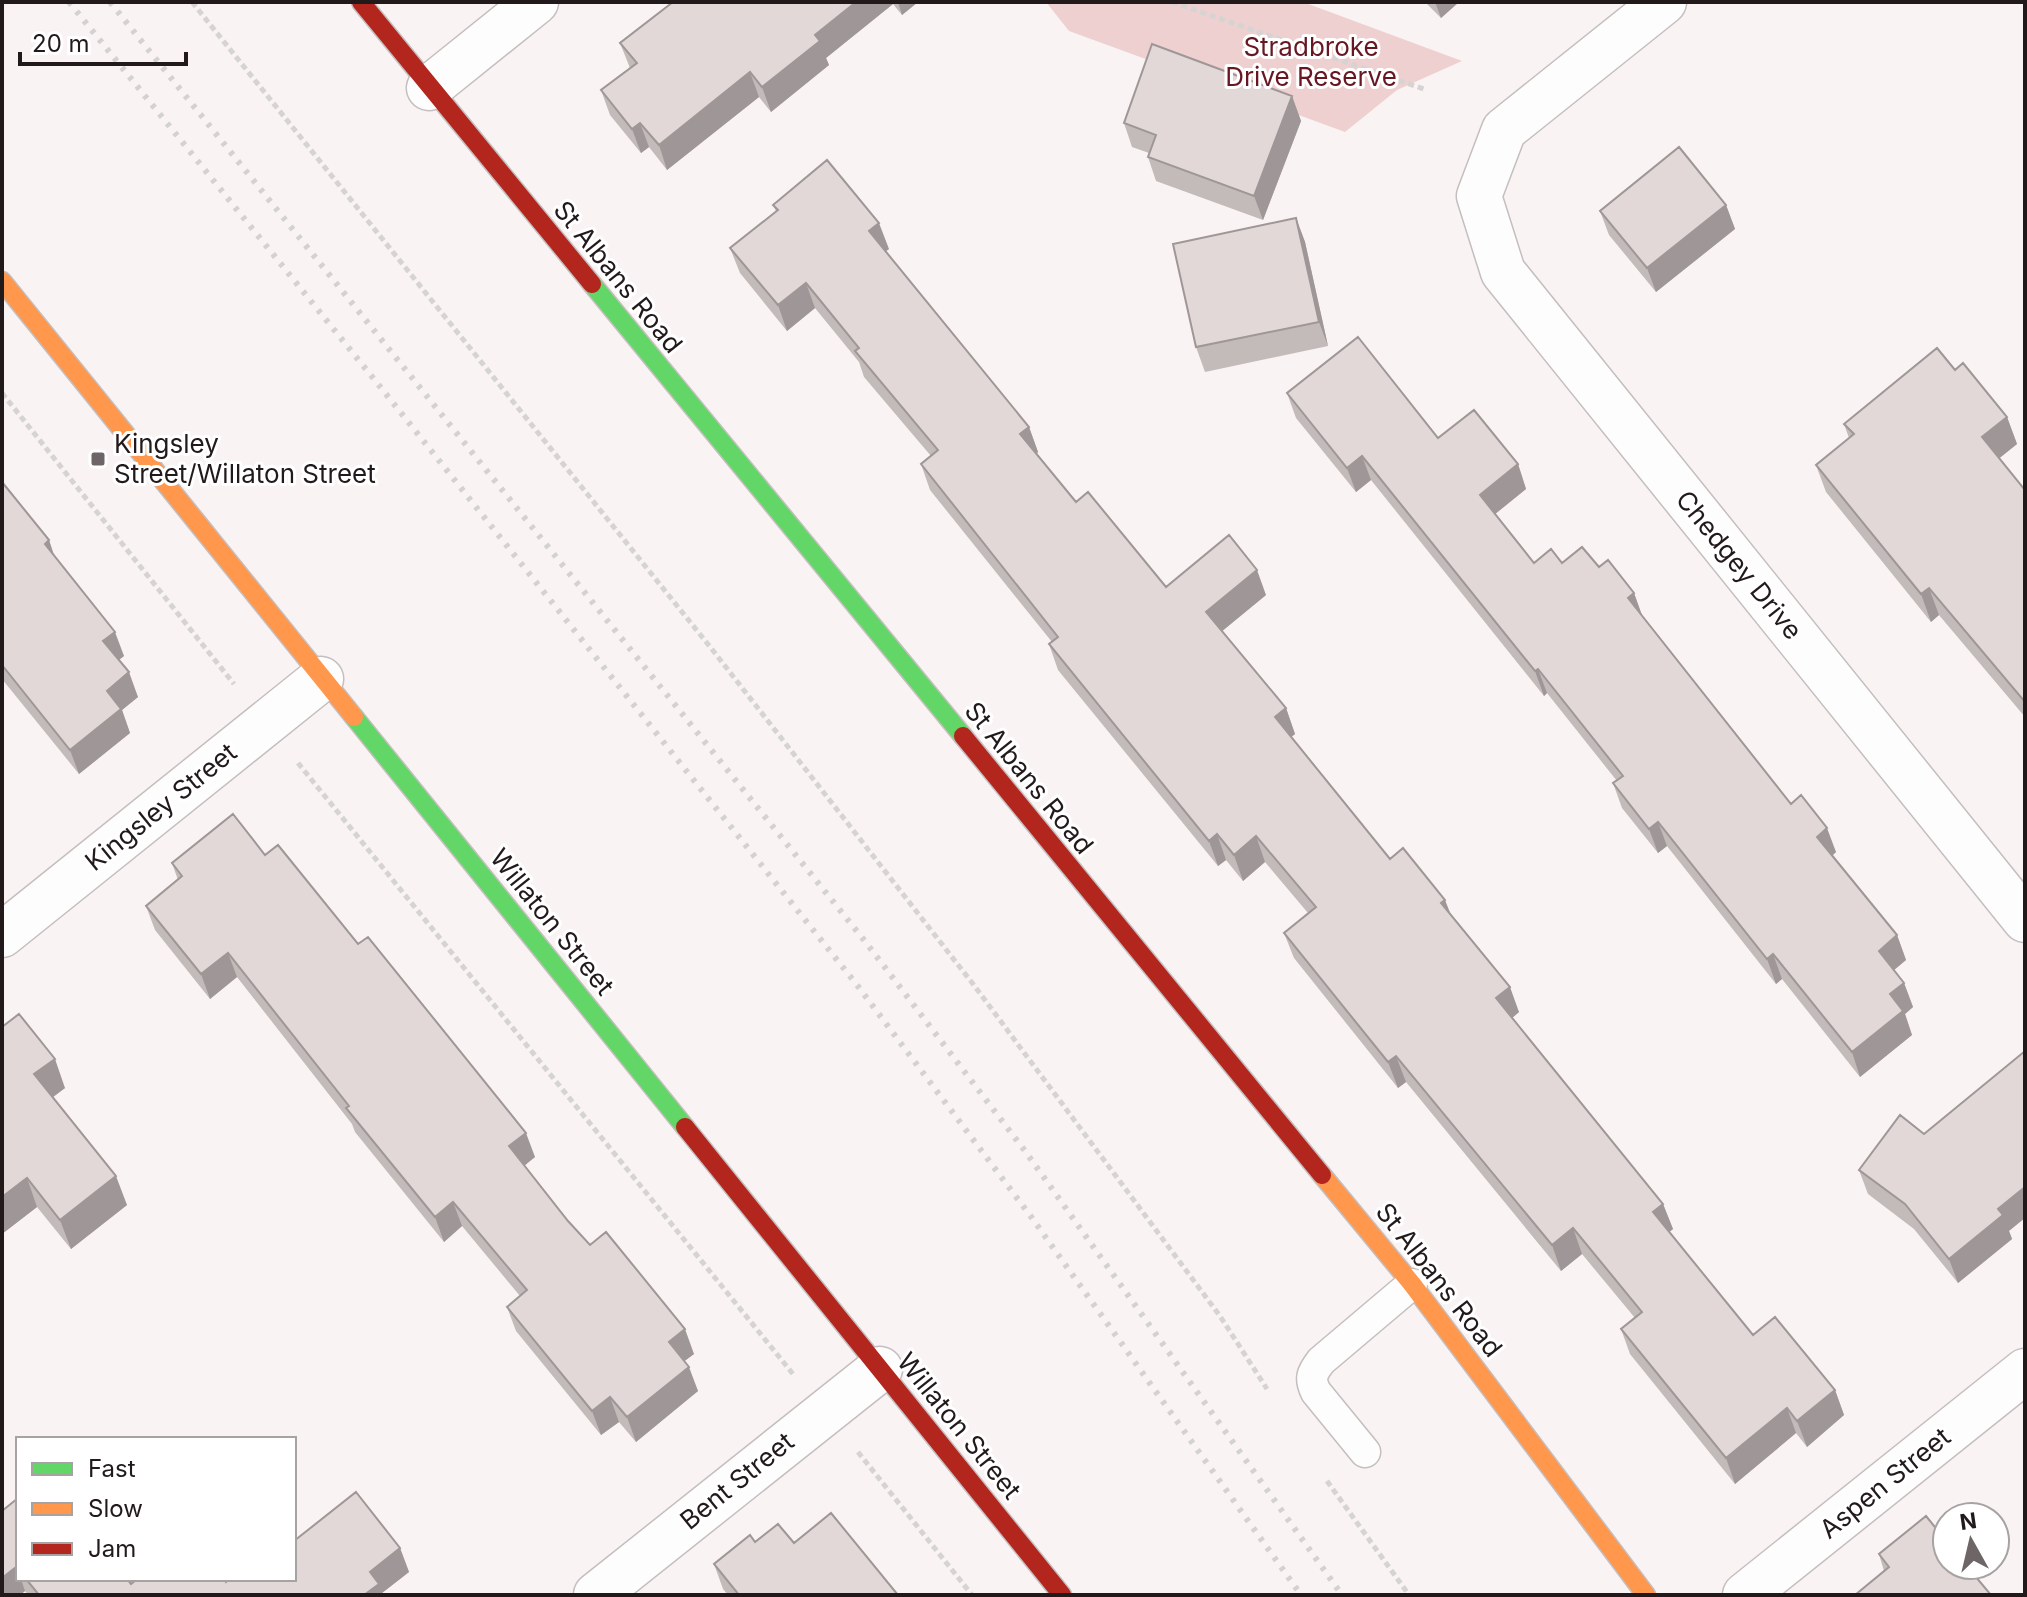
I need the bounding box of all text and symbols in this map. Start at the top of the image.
scale bar [20,16,186,66]
text: 20 m [32,29,90,58]
park label: Stradbroke Drive Reserve [1225,31,1397,92]
street label: St Albans Road [548,194,689,359]
place label: Kingsley Street/Willaton Street [114,428,376,489]
marker: Kingsley Street/Willaton Street [89,450,107,468]
street label: Chedgey Drive [1670,484,1809,645]
street label: St Albans Road [959,695,1100,860]
street label: Kingsley Street [79,736,243,877]
street label: Willaton Street [484,842,621,1001]
street label: St Albans Road [1370,1197,1509,1363]
street label: Willaton Street [891,1346,1028,1505]
street label: Aspen Street [1813,1421,1956,1545]
street label: Bent Street [674,1426,800,1536]
legend [16,1437,296,1581]
text: Fast [88,1454,136,1483]
text: Slow [88,1494,143,1523]
north arrow [1931,1501,2011,1581]
text: N [1958,1507,1978,1535]
text: Jam [88,1534,136,1563]

